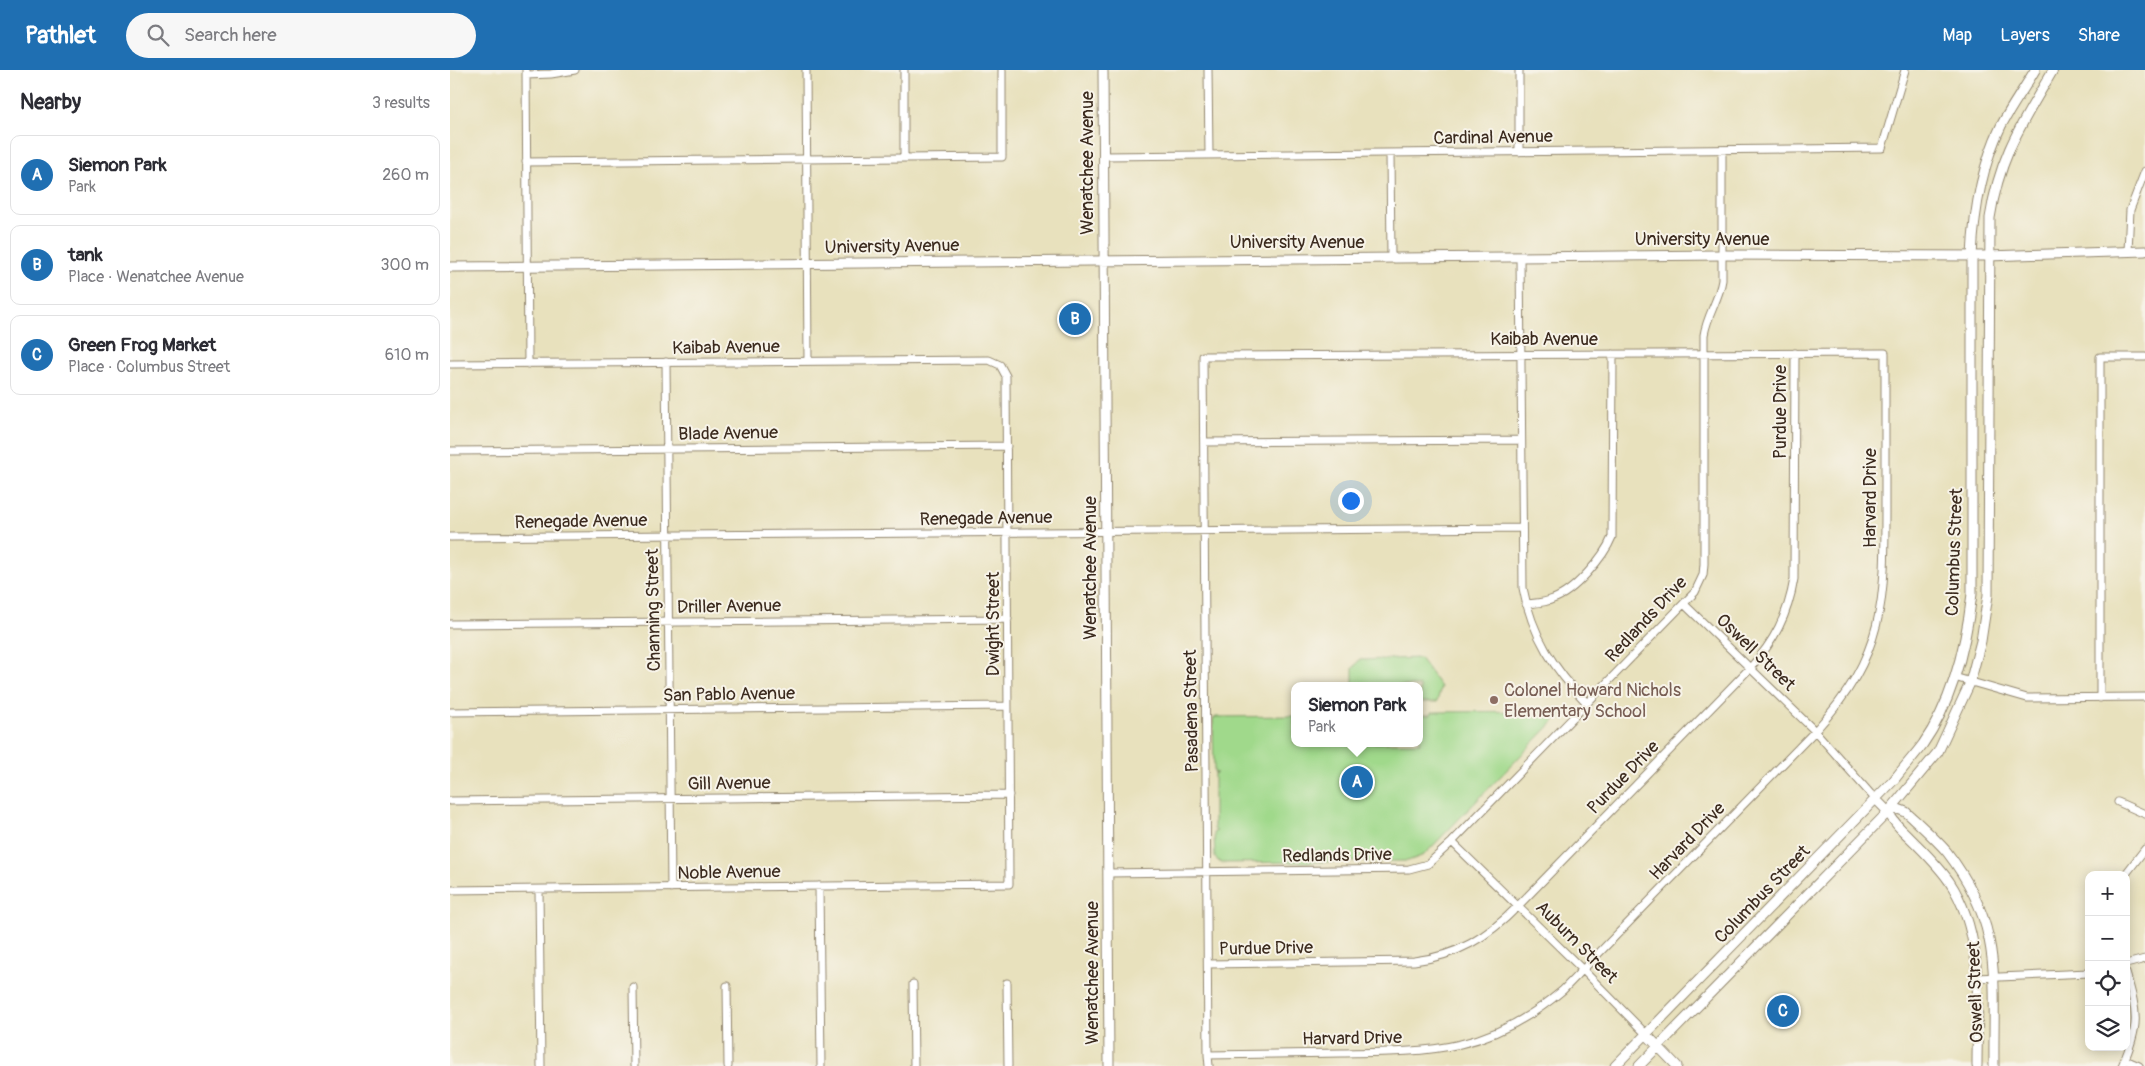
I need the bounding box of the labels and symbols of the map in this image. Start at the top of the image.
street label: Wenatchee Avenue [1076,91,1099,235]
street label: Cardinal Avenue [1433,125,1553,150]
street label: University Avenue [1635,228,1769,251]
street label: University Avenue [1230,231,1364,254]
street label: University Avenue [824,234,960,259]
pin: B [1059,300,1091,338]
street label: Kaibab Avenue [1490,328,1598,351]
street label: Kaibab Avenue [672,335,780,360]
street label: Purdue Drive [1769,365,1792,459]
street label: Blade Avenue [678,421,778,446]
street label: Harvard Drive [1859,448,1882,548]
street label: Columbus Street [1941,487,1968,616]
your location [1338,488,1364,514]
street label: Wenatchee Avenue [1079,496,1102,640]
street label: Renegade Avenue [920,506,1053,531]
street label: Renegade Avenue [515,509,648,534]
street label: Channing Street [641,548,666,672]
street label: Dwight Street [982,571,1005,676]
street label: Redlands Drive [1601,571,1692,667]
street label: Driller Avenue [677,594,781,619]
street label: Oswell Street [1711,609,1801,697]
street label: Pasadena Street [1179,649,1204,773]
place label: Colonel Howard Nichols Elementary School [1504,679,1681,723]
street label: San Pablo Avenue [663,682,795,707]
marker: Colonel Howard Nichols Elementary School [1488,694,1500,706]
street label: Purdue Drive [1582,735,1664,819]
pin: A [1341,763,1373,801]
street label: Gill Avenue [687,771,771,796]
street label: Harvard Drive [1644,797,1730,885]
street label: Columbus Street [1710,840,1816,948]
street label: Redlands Drive [1282,843,1392,868]
street label: Noble Avenue [677,860,781,885]
street label: Auburn Street [1531,896,1623,989]
street label: Wenatchee Avenue [1081,901,1104,1045]
street label: Purdue Drive [1219,936,1313,961]
street label: Oswell Street [1962,940,1989,1043]
pin: C [1767,992,1799,1030]
street label: Harvard Drive [1302,1026,1402,1051]

